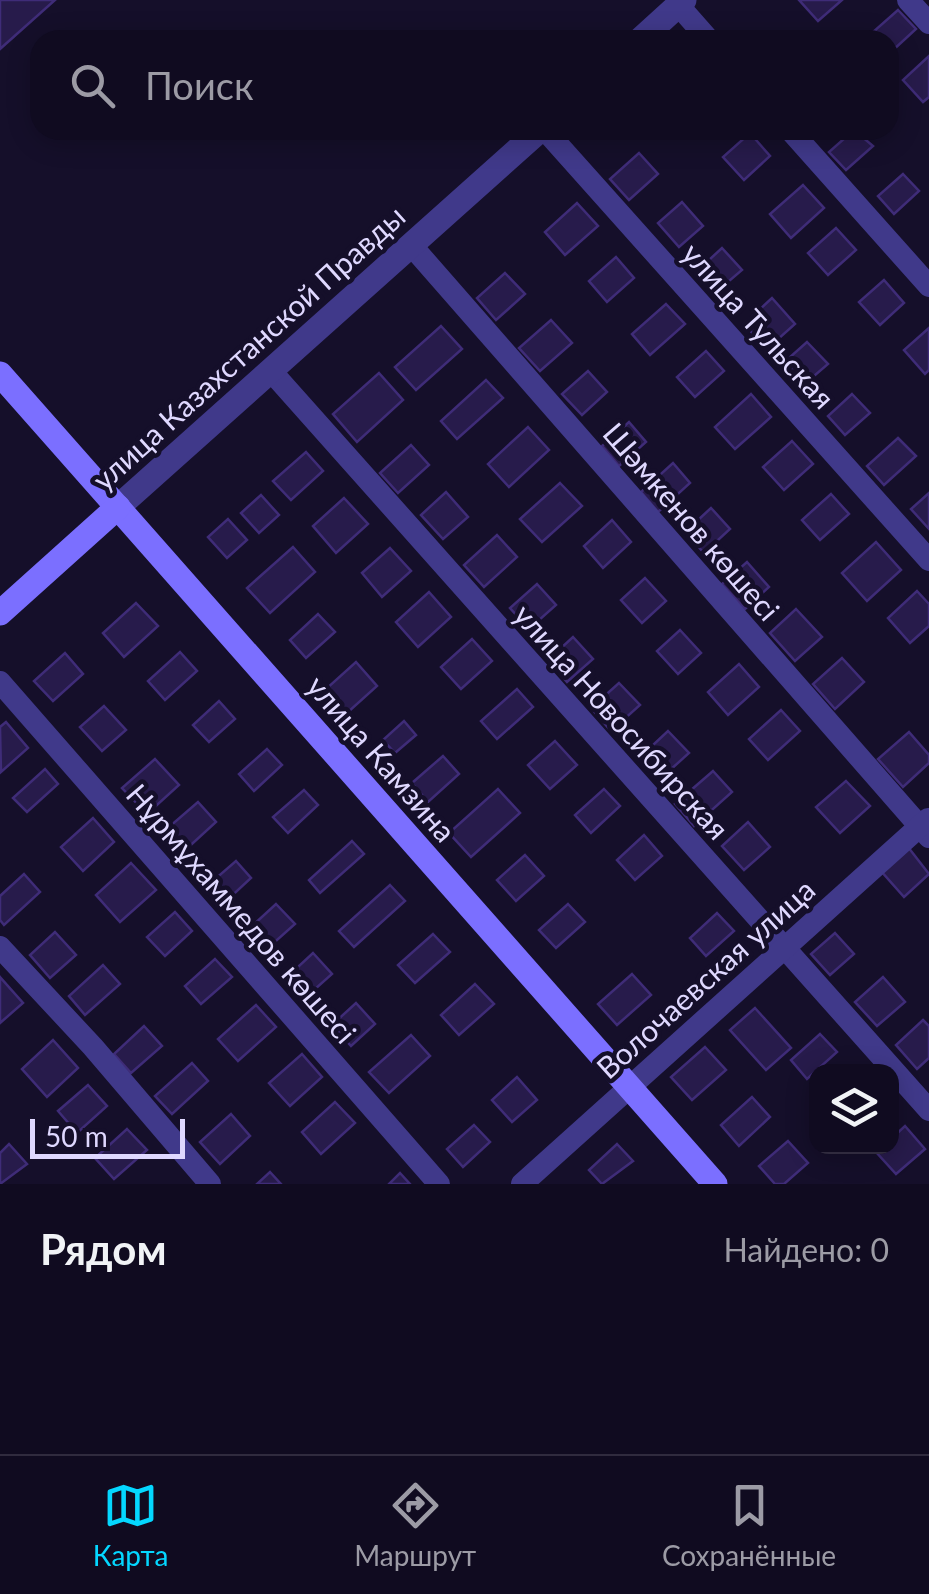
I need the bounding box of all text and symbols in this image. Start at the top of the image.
search box [30,30,899,140]
icon: search [65,58,120,113]
text: Поиск [145,62,254,108]
street label: улица Казахстанской Правды [84,197,412,497]
street label: улица Тульская [675,235,843,415]
street label: Шәмкенов көшесі [596,415,788,627]
street label: улица Новосибирская [507,596,737,846]
street label: улица Камзина [300,668,464,848]
street label: Нұрмұхаммедов көшесі [120,776,364,1050]
street label: Волочаевская улица [589,871,821,1085]
map controls [809,1064,899,1154]
button: layers [809,1064,899,1154]
scale bar [30,1114,185,1158]
text: 50 m [45,1119,108,1153]
text: Рядом [40,1224,167,1274]
text: Найдено: 0 [723,1230,889,1269]
tab: Карта [93,1478,169,1572]
tab: Маршрут [354,1478,476,1572]
tab: Сохранённые [662,1478,836,1572]

